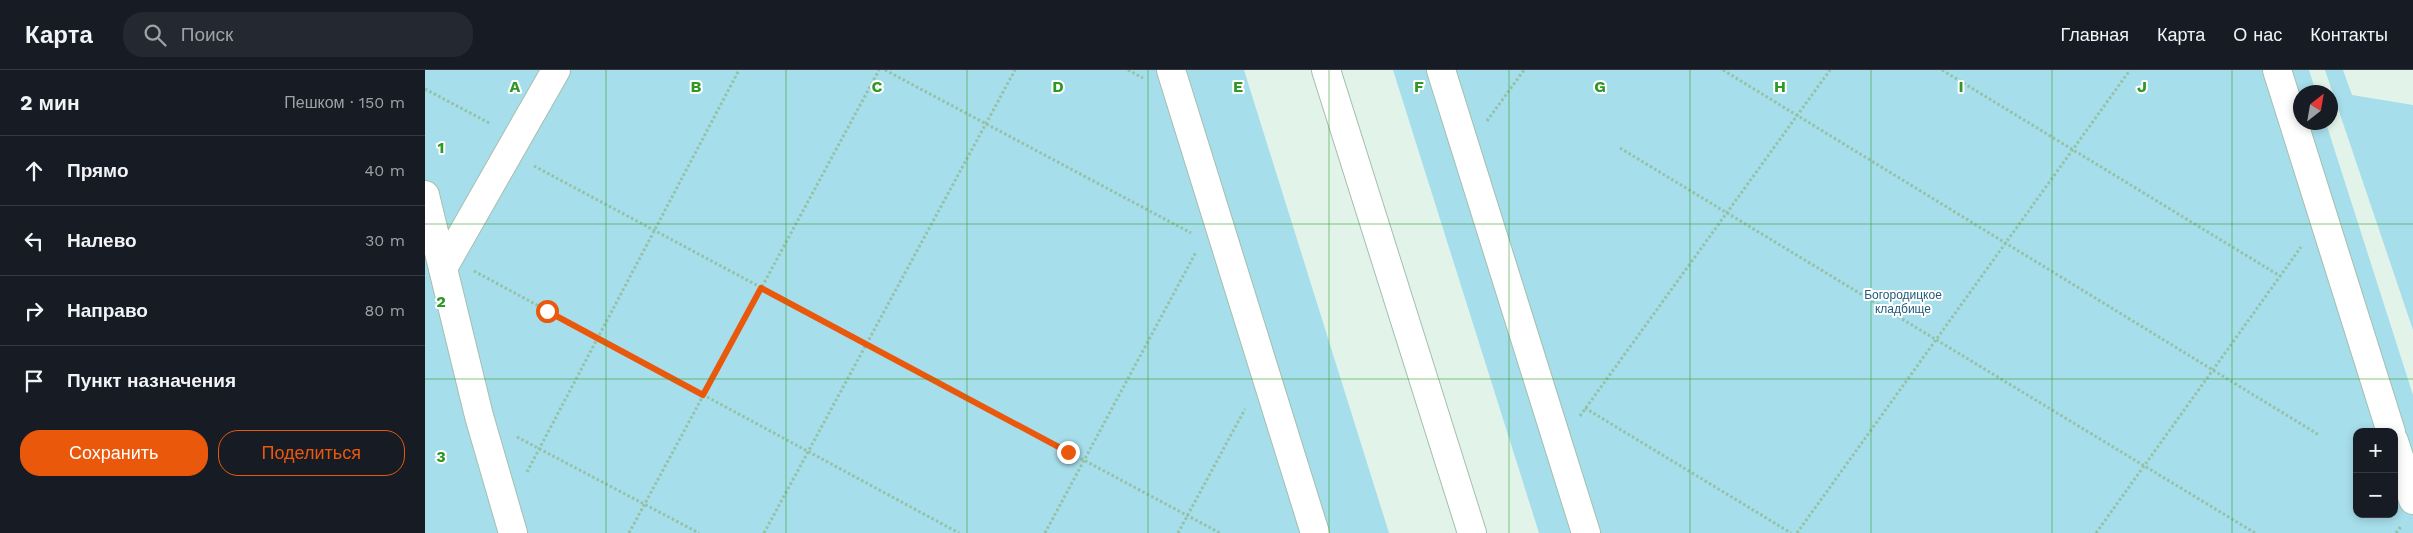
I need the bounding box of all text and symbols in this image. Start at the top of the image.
search box [123,12,473,57]
text: Карта [25,21,93,49]
icon: search [141,21,169,49]
text: Поиск [181,23,233,46]
text: Главная [2060,24,2129,45]
text: Карта [2157,24,2205,45]
text: О нас [2233,24,2282,45]
text: Контакты [2310,24,2388,45]
text: A [510,77,521,96]
text: B [691,77,702,96]
text: C [872,77,883,96]
text: D [1052,77,1064,96]
text: E [1233,77,1243,96]
text: F [1414,77,1424,96]
text: G [1594,77,1606,96]
text: H [1774,77,1786,96]
text: I [1958,77,1964,96]
text: J [2137,77,2147,96]
north arrow [2293,85,2338,130]
text: 2 мин [20,90,80,115]
text: Пешком · 150 m [284,93,405,112]
text: 1 [438,138,444,157]
icon: ahead [20,157,48,185]
text: Прямо [67,159,129,182]
text: 40 m [365,161,405,180]
icon: left [20,227,48,255]
text: Налево [67,229,137,252]
text: 30 m [365,231,405,250]
park label: Богородицкое кладбище [1864,288,1942,316]
text: 2 [436,292,446,311]
icon: right [20,297,48,325]
text: Направо [67,299,148,322]
route start [536,300,559,323]
text: 80 m [364,301,405,320]
icon: arrive [20,367,48,395]
text: Пункт назначения [67,369,236,392]
map controls [2353,428,2398,518]
button: + [2353,428,2398,473]
button: Сохранить [20,430,208,476]
button: Поделиться [218,430,405,476]
route end [1057,441,1080,464]
text: 3 [436,447,446,466]
button: − [2353,473,2398,518]

